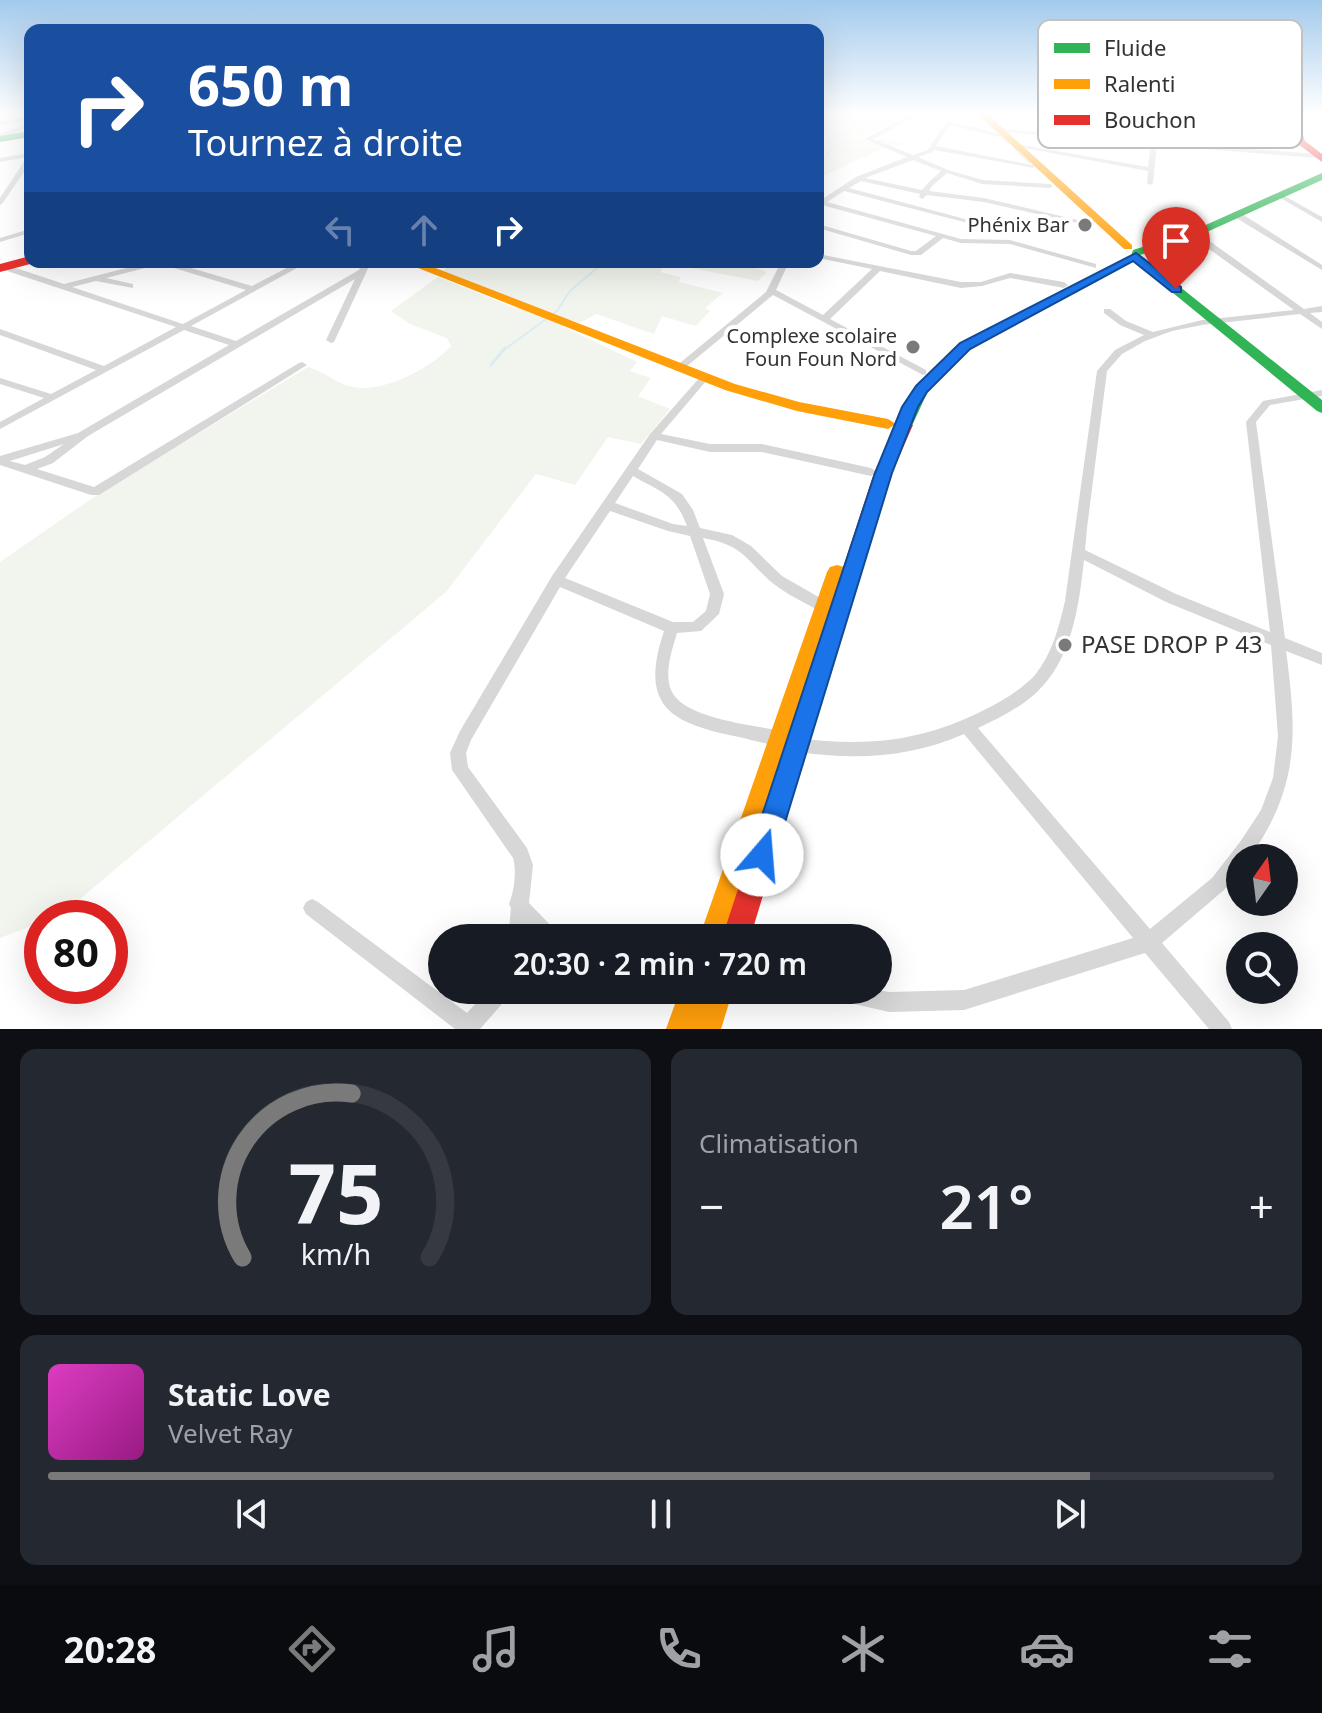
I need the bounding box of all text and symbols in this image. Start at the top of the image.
legend [1038,20,1302,148]
text: Fluide [1104,32,1166,62]
text: 650 m [188,46,353,122]
icon: right [56,56,160,160]
text: Ralenti [1104,68,1175,98]
text: Bouchon [1104,104,1196,134]
text: Tournez à droite [188,118,463,167]
pin [1142,207,1210,289]
icon: left [318,208,362,252]
icon: ahead [402,208,446,252]
icon: right [486,208,530,252]
place label: Phénix Bar [967,211,1069,238]
marker: Phénix Bar [1076,216,1094,234]
icon: arrive [1154,219,1198,263]
place label: Complexe scolaire Foun Foun Nord [727,322,897,372]
marker: Complexe scolaire Foun Foun Nord [904,338,922,356]
place label: PASE DROP P 43 [1081,627,1263,660]
marker: PASE DROP P 43 [1056,636,1074,654]
position arrow [720,813,804,897]
north arrow [1226,844,1298,916]
map controls [1226,844,1298,1004]
speed limit sign: 80 [24,900,128,1004]
button: search [1226,932,1298,1004]
text: 20:30 · 2 min · 720 m [513,943,807,984]
text: Climatisation [699,1125,859,1161]
text: 75 [288,1135,383,1248]
text: 21° [939,1165,1034,1247]
text: − [699,1176,724,1236]
text: + [1249,1176,1274,1236]
text: km/h [300,1234,371,1273]
text: Static Love [168,1374,331,1415]
text: Velvet Ray [168,1415,293,1451]
icon: previous [230,1492,274,1536]
icon: pause [639,1492,683,1536]
icon: next [1048,1492,1092,1536]
icon: directions [284,1621,340,1677]
icon: music [468,1621,524,1677]
icon: phone [651,1621,707,1677]
icon: climate [835,1621,891,1677]
icon: car [1019,1621,1075,1677]
icon: filters [1202,1621,1258,1677]
text: 20:28 [64,1625,156,1674]

